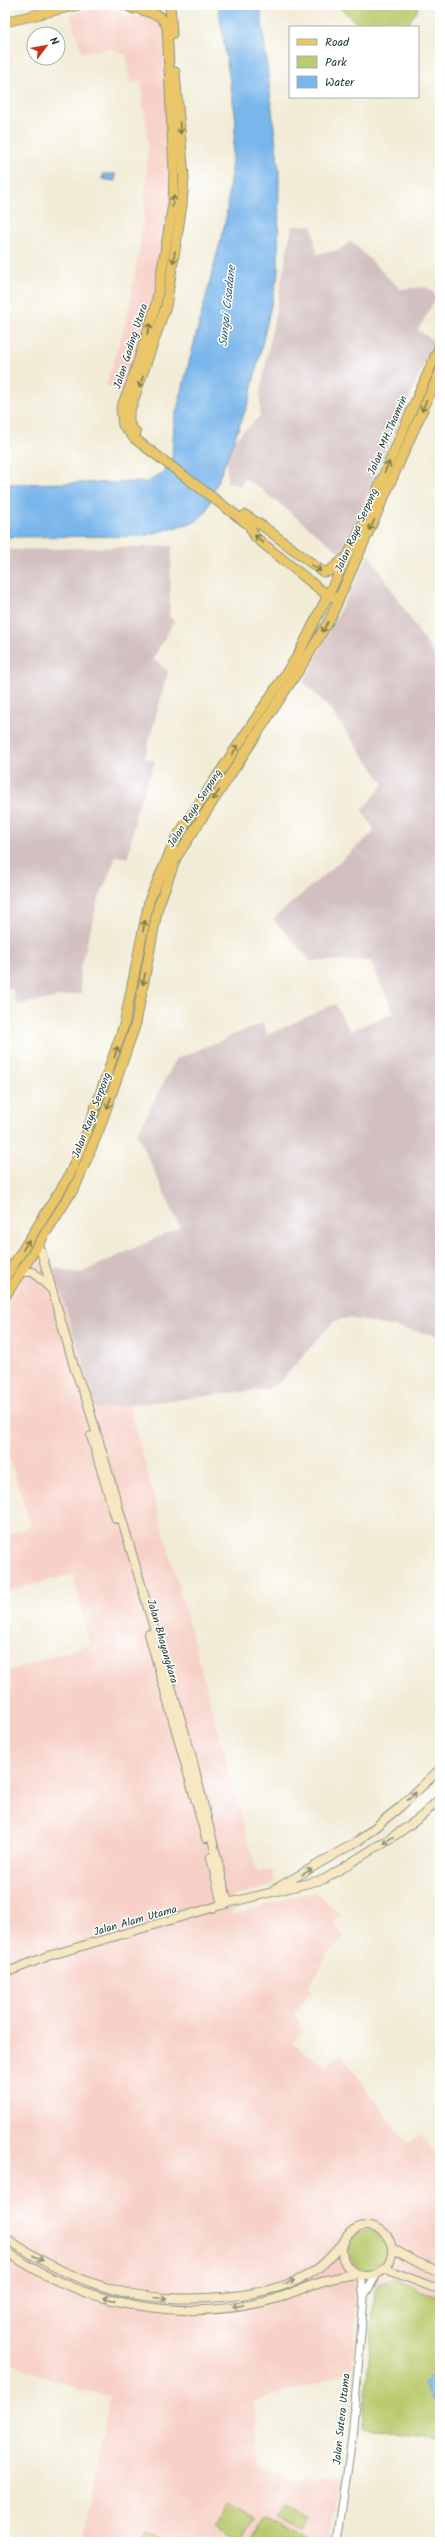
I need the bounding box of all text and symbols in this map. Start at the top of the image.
north arrow [26,26,66,66]
legend [289,26,419,98]
text: Road [325,33,350,52]
text: N [44,34,63,49]
text: Park [325,53,347,72]
text: Water [325,73,355,92]
one-way arrow [176,121,184,134]
one-way arrow [169,195,177,208]
one-way arrow [170,250,178,263]
water label: Sungai Cisadane [214,263,241,348]
street label: Jalan Gading Utara [109,301,153,391]
one-way arrow [146,323,153,336]
one-way arrow [137,376,145,388]
street label: Jalan MH.Thamrin [363,393,413,478]
one-way arrow [420,400,428,412]
one-way arrow [384,461,391,473]
street label: Jalan Raya Serpong [330,485,384,575]
one-way arrow [368,519,375,531]
one-way arrow [254,534,264,543]
one-way arrow [310,564,321,572]
one-way arrow [320,621,328,633]
one-way arrow [231,745,239,756]
street label: Jalan Raya Serpong [163,766,227,851]
one-way arrow [212,789,220,800]
one-way arrow [140,919,148,932]
one-way arrow [140,972,148,985]
one-way arrow [112,1047,120,1059]
street label: Jalan Raya Serpong [67,1070,117,1161]
one-way arrow [104,1097,112,1109]
one-way arrow [22,1240,30,1251]
street label: Jalan Bhayangkara [141,1597,183,1686]
one-way arrow [407,1791,417,1801]
one-way arrow [383,1836,394,1844]
one-way arrow [300,1867,312,1875]
street label: Jalan Alam Utama [91,1900,179,1941]
one-way arrow [32,2255,44,2262]
one-way arrow [282,2278,295,2285]
one-way arrow [154,2294,167,2301]
one-way arrow [103,2295,116,2302]
one-way arrow [232,2302,245,2310]
street label: Jalan Sutera Utama [328,2372,356,2466]

